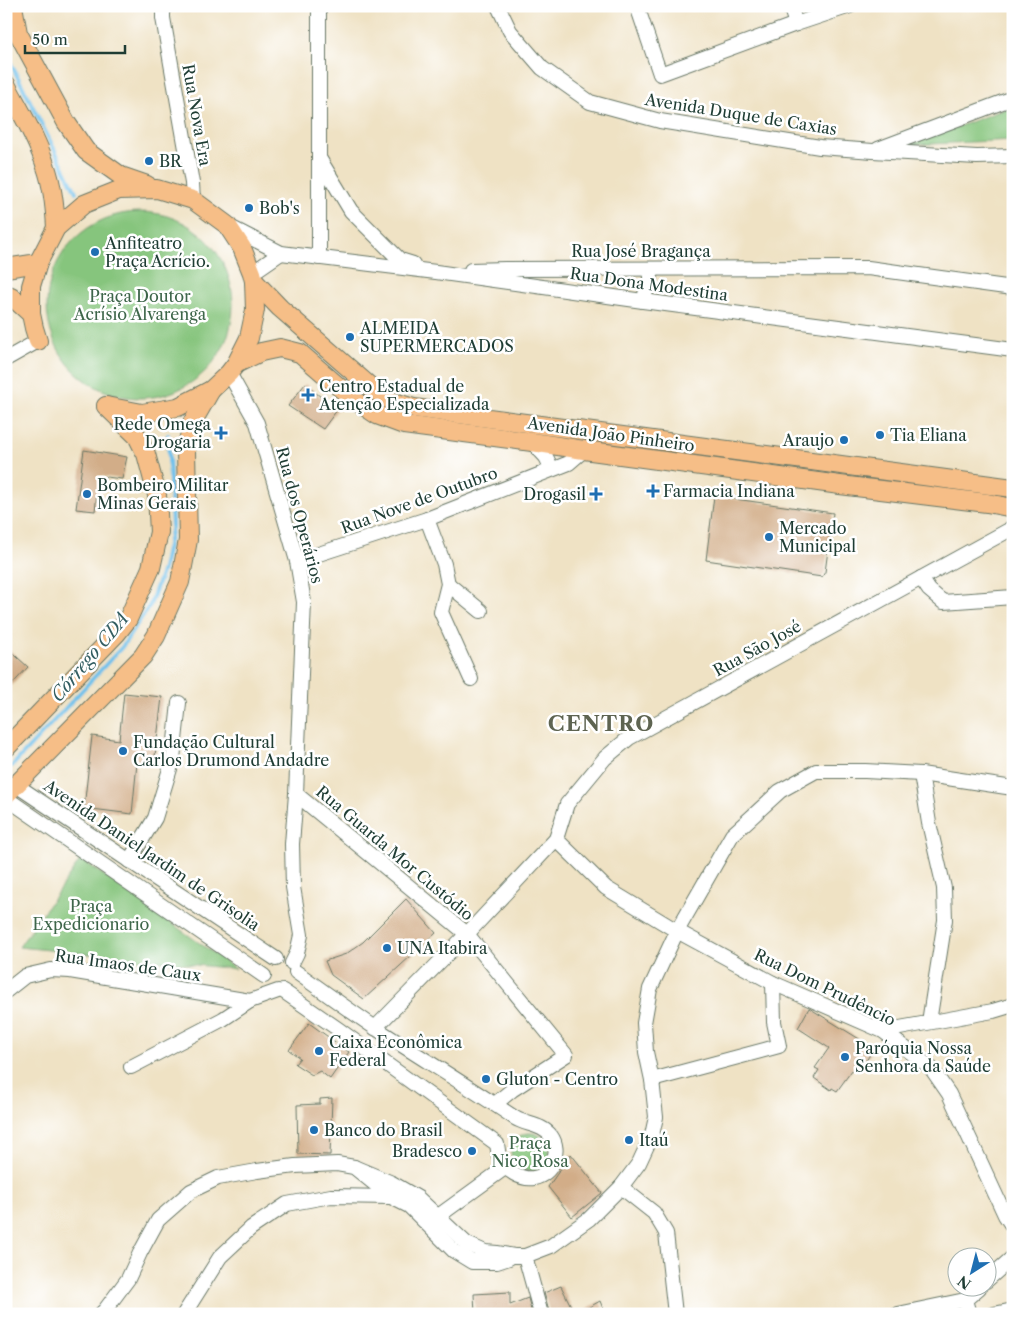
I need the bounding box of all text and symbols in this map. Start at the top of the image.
scale bar [25,22,125,54]
text: 50 m [32,30,68,49]
street label: Rua Nova Era [178,63,216,168]
street label: Avenida Duque de Caxias [643,89,838,139]
place label: BR [159,151,183,171]
marker: BR [143,155,155,167]
place label: Bob's [259,198,300,218]
marker: Bob's [243,202,255,214]
place label: Anfiteatro Praça Acrício. [104,233,210,271]
street label: Rua José Bragança [571,241,711,261]
marker: Anfiteatro Praça Acrício. [89,246,101,258]
street label: Rua Dona Modestina [569,263,730,305]
park label: Praça Doutor Acrísio Alvarenga [73,286,207,324]
place label: ALMEIDA SUPERMERCADOS [359,318,514,356]
marker: ALMEIDA SUPERMERCADOS [344,331,356,343]
place label: Centro Estadual de Atenção Especializada [318,376,490,414]
marker: Centro Estadual de Atenção Especializada [301,388,315,402]
street label: Avenida João Pinheiro [525,412,696,456]
place label: Rede Omega Drogaria [113,414,212,452]
place label: Tia Eliana [890,425,967,445]
marker: Rede Omega Drogaria [215,427,227,439]
marker: Tia Eliana [874,429,886,441]
place label: Araujo [782,430,834,450]
marker: Araujo [838,434,850,446]
street label: Rua dos Operários [272,445,328,585]
street label: Rua Nove de Outubro [338,462,500,538]
place label: Bombeiro Militar Minas Gerais [97,475,229,513]
place label: Farmacia Indiana [663,481,795,501]
place label: Drogasil [523,484,586,504]
marker: Farmacia Indiana [647,485,659,497]
marker: Bombeiro Militar Minas Gerais [81,488,93,500]
marker: Drogasil [590,488,602,500]
place label: Mercado Municipal [779,518,856,556]
marker: Mercado Municipal [763,531,775,543]
water label: Córrego CDA [46,608,134,706]
street label: Rua São José [710,616,804,680]
district label: CENTRO [548,711,654,736]
place label: Fundação Cultural Carlos Drumond Andadre [133,732,329,770]
marker: Fundação Cultural Carlos Drumond Andadre [117,745,129,757]
street label: Avenida Daniel Jardim de Grisolia [39,775,264,935]
street label: Rua Guarda Mor Custódio [312,781,478,925]
park label: Praça Expedicionario [33,896,150,934]
place label: UNA Itabira [397,938,488,958]
marker: UNA Itabira [381,942,393,954]
street label: Rua Dom Prudêncio [751,944,899,1030]
street label: Rua Imaos de Caux [54,945,203,985]
place label: Caixa Econômica Federal [329,1032,463,1070]
place label: Paróquia Nossa Senhora da Saúde [855,1038,991,1076]
marker: Caixa Econômica Federal [313,1045,325,1057]
marker: Paróquia Nossa Senhora da Saúde [839,1051,851,1063]
place label: Gluton - Centro [496,1069,618,1089]
marker: Gluton - Centro [480,1073,492,1085]
place label: Banco do Brasil [324,1120,443,1140]
marker: Banco do Brasil [308,1124,320,1136]
place label: Itaú [639,1130,669,1150]
park label: Praça Nico Rosa [491,1133,569,1171]
marker: Itaú [623,1134,635,1146]
place label: Bradesco [392,1141,462,1161]
marker: Bradesco [466,1145,478,1157]
north arrow [946,1248,996,1298]
text: N [954,1272,975,1293]

